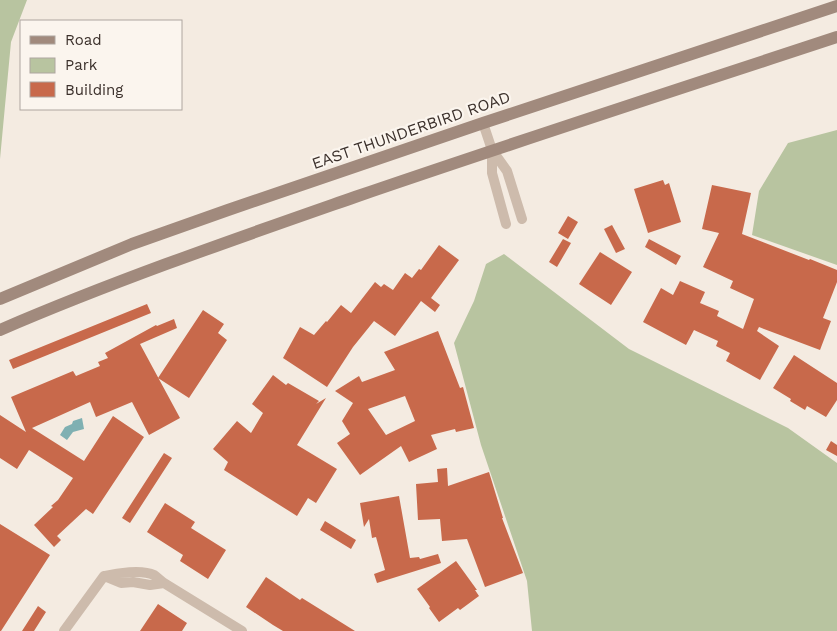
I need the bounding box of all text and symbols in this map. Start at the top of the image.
legend [20,20,182,110]
text: Road [65,31,102,49]
text: Park [65,56,98,74]
text: Building [65,81,123,99]
street label: EAST THUNDERBIRD ROAD [309,87,513,173]

